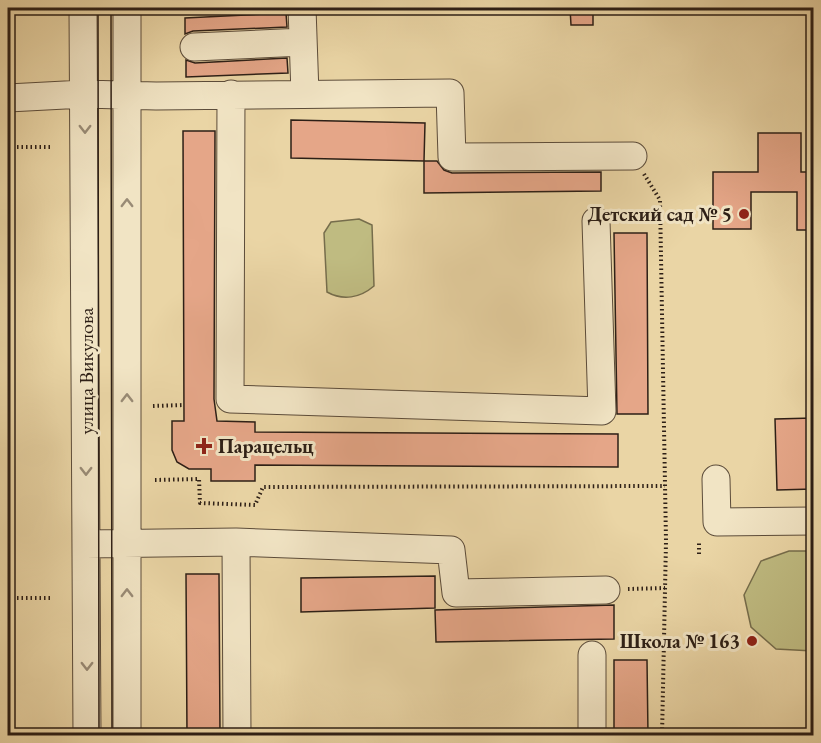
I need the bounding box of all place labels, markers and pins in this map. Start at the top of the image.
place label: Детский сад № 5 [588,201,732,227]
marker: Детский сад № 5 [737,207,751,221]
place label: Парацельц [218,433,314,459]
marker: Парацельц [195,437,213,455]
place label: Школа № 163 [620,628,740,654]
marker: Школа № 163 [745,634,759,648]

